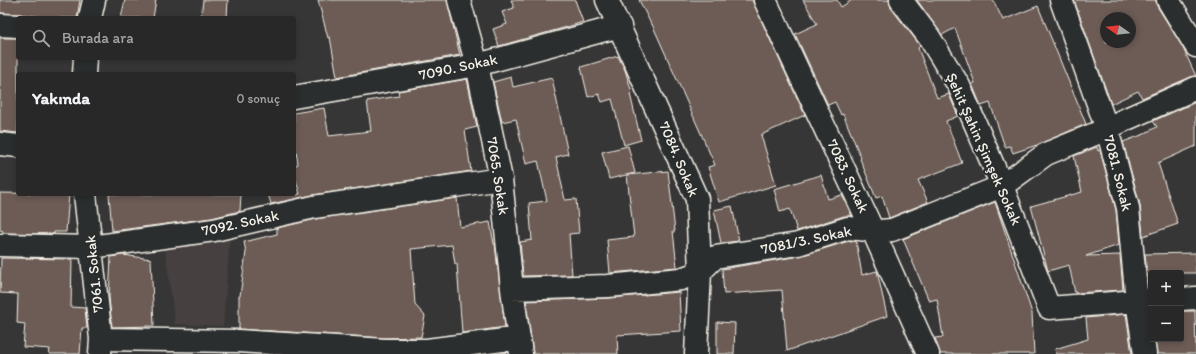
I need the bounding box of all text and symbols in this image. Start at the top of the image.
north arrow [1100,12,1136,48]
search box [16,16,296,60]
icon: search [30,27,52,49]
text: Burada ara [62,29,134,47]
street label: 7090. Sokak [417,50,499,84]
street label: Şehit Şahin Şimşek Sokak [942,70,1026,228]
text: Yakında [32,88,90,108]
text: 0 sonuç [237,91,280,106]
street label: 7084. Sokak [655,119,703,200]
street label: 7081. Sokak [1100,133,1136,213]
street label: 7065. Sokak [483,136,513,216]
street label: 7083. Sokak [823,136,873,216]
street label: 7092. Sokak [200,206,281,240]
street label: 7081/3. Sokak [759,222,853,258]
street label: 7061. Sokak [81,234,107,314]
map controls [1148,270,1184,342]
button: + [1148,270,1184,306]
button: − [1148,306,1184,342]

